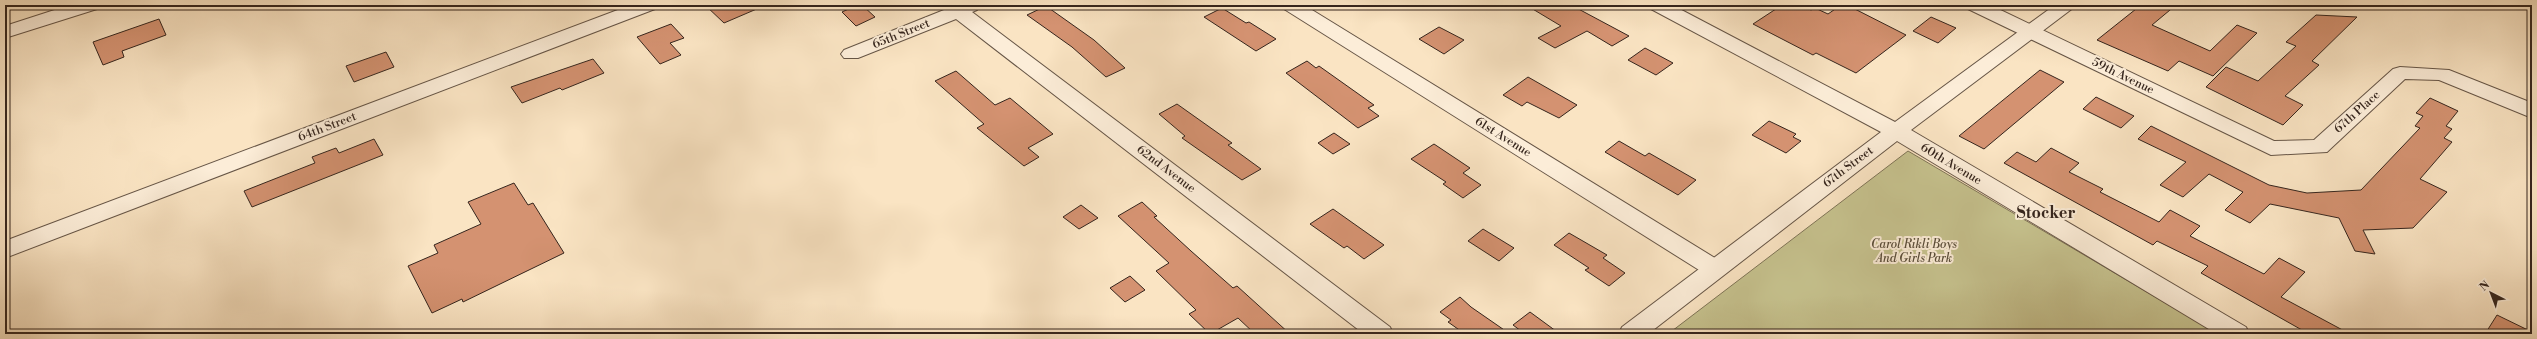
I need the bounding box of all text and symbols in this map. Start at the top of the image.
street label: 65th Street [870,15,933,52]
street label: 59th Avenue [2089,54,2157,98]
street label: 67th Place [2331,87,2383,137]
street label: 64th Street [296,109,359,145]
street label: 61st Avenue [1472,114,1534,160]
street label: 60th Avenue [1918,140,1984,188]
street label: 62nd Avenue [1133,142,1199,196]
street label: 67th Street [1820,143,1877,191]
district label: Stocker [2016,203,2076,223]
park label: Carol Rikli Boys And Girls Park [1871,237,1957,266]
north arrow [2471,273,2511,313]
text: N [2477,278,2493,294]

